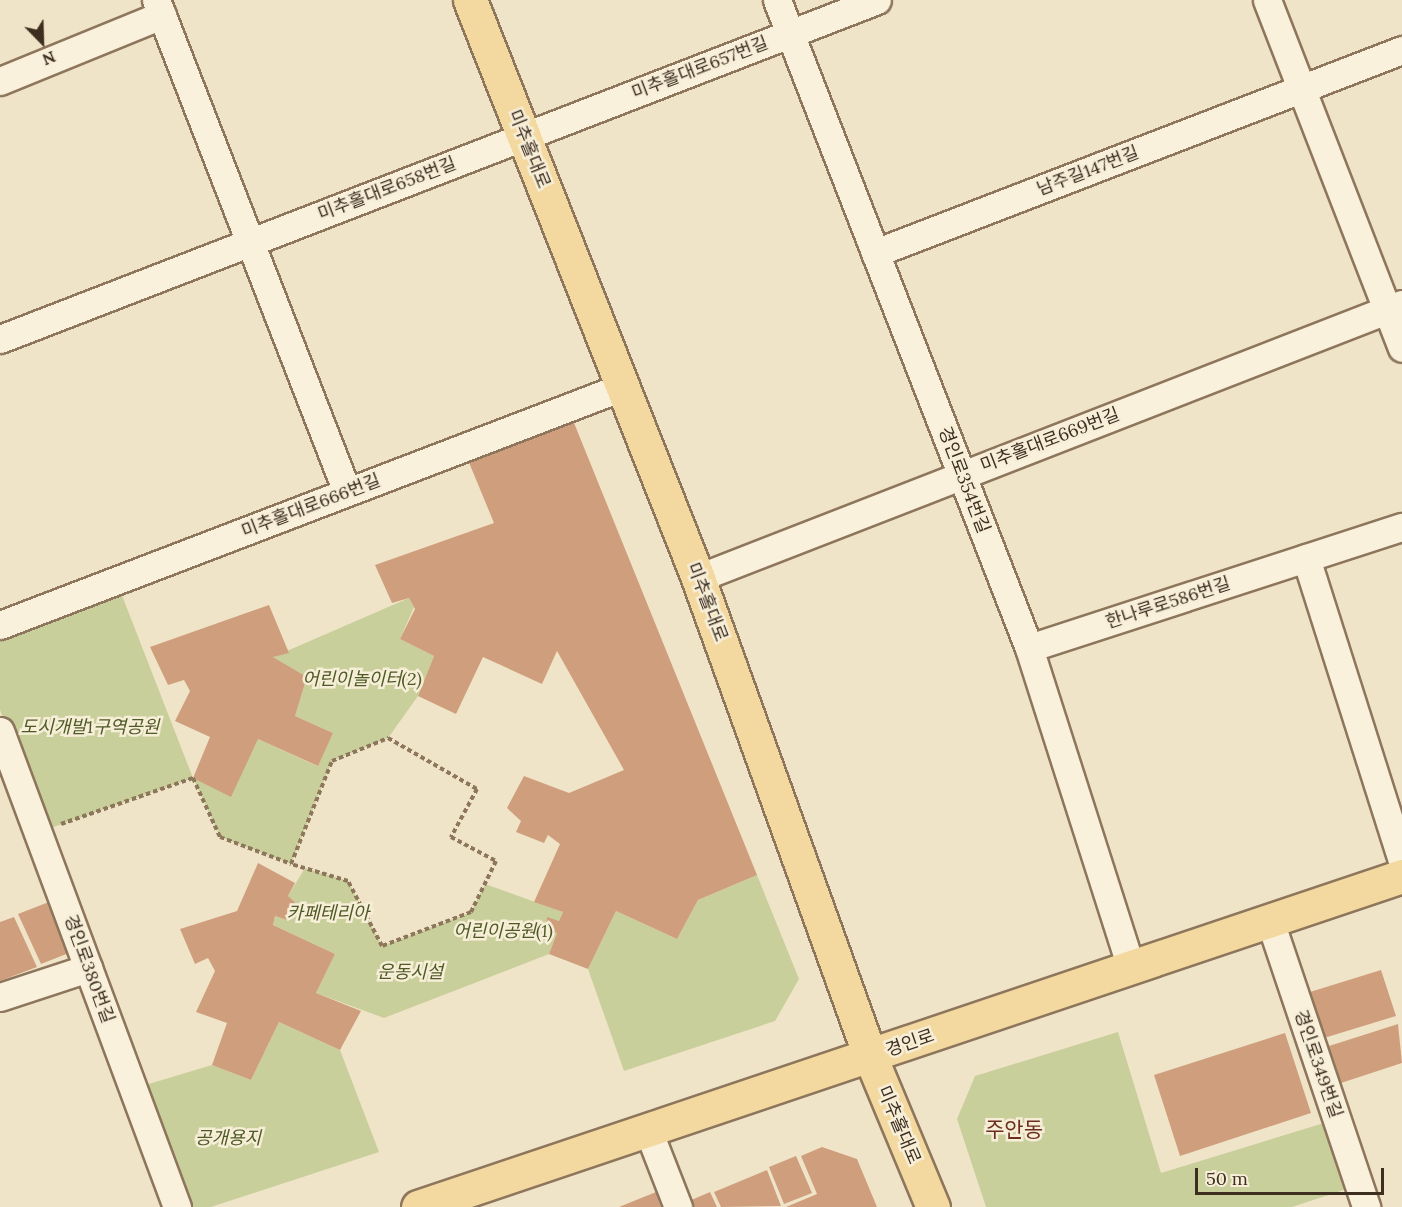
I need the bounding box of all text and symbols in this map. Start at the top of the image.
north arrow [12,12,72,72]
street label: 미추홀대로657번길 [629,32,771,104]
text: N [39,47,59,70]
street label: 미추홀대로 [503,107,555,191]
street label: 남주길147번길 [1034,142,1142,200]
street label: 미추홀대로658번길 [315,153,459,225]
street label: 미추홀대로669번길 [977,404,1123,476]
street label: 경인로354번길 [934,424,994,536]
street label: 미추홀대로666번길 [238,470,384,542]
street label: 미추홀대로 [682,559,732,645]
street label: 한나루로586번길 [1103,573,1233,633]
park label: 어린이놀이터(2) [302,668,422,690]
park label: 도시개발1구역공원 [21,716,159,738]
park label: 카페테리아 [287,902,369,924]
street label: 경인로380번길 [59,912,119,1026]
park label: 어린이공원(1) [453,920,553,942]
park label: 운동시설 [377,961,443,983]
street label: 경인로349번길 [1289,1007,1347,1121]
street label: 경인로 [883,1025,937,1061]
street label: 미추홀대로 [873,1083,925,1167]
district label: 주안동 [985,1117,1043,1143]
park label: 공개용지 [195,1127,261,1149]
scale bar [1198,1156,1387,1194]
text: 50 m [1206,1167,1248,1190]

